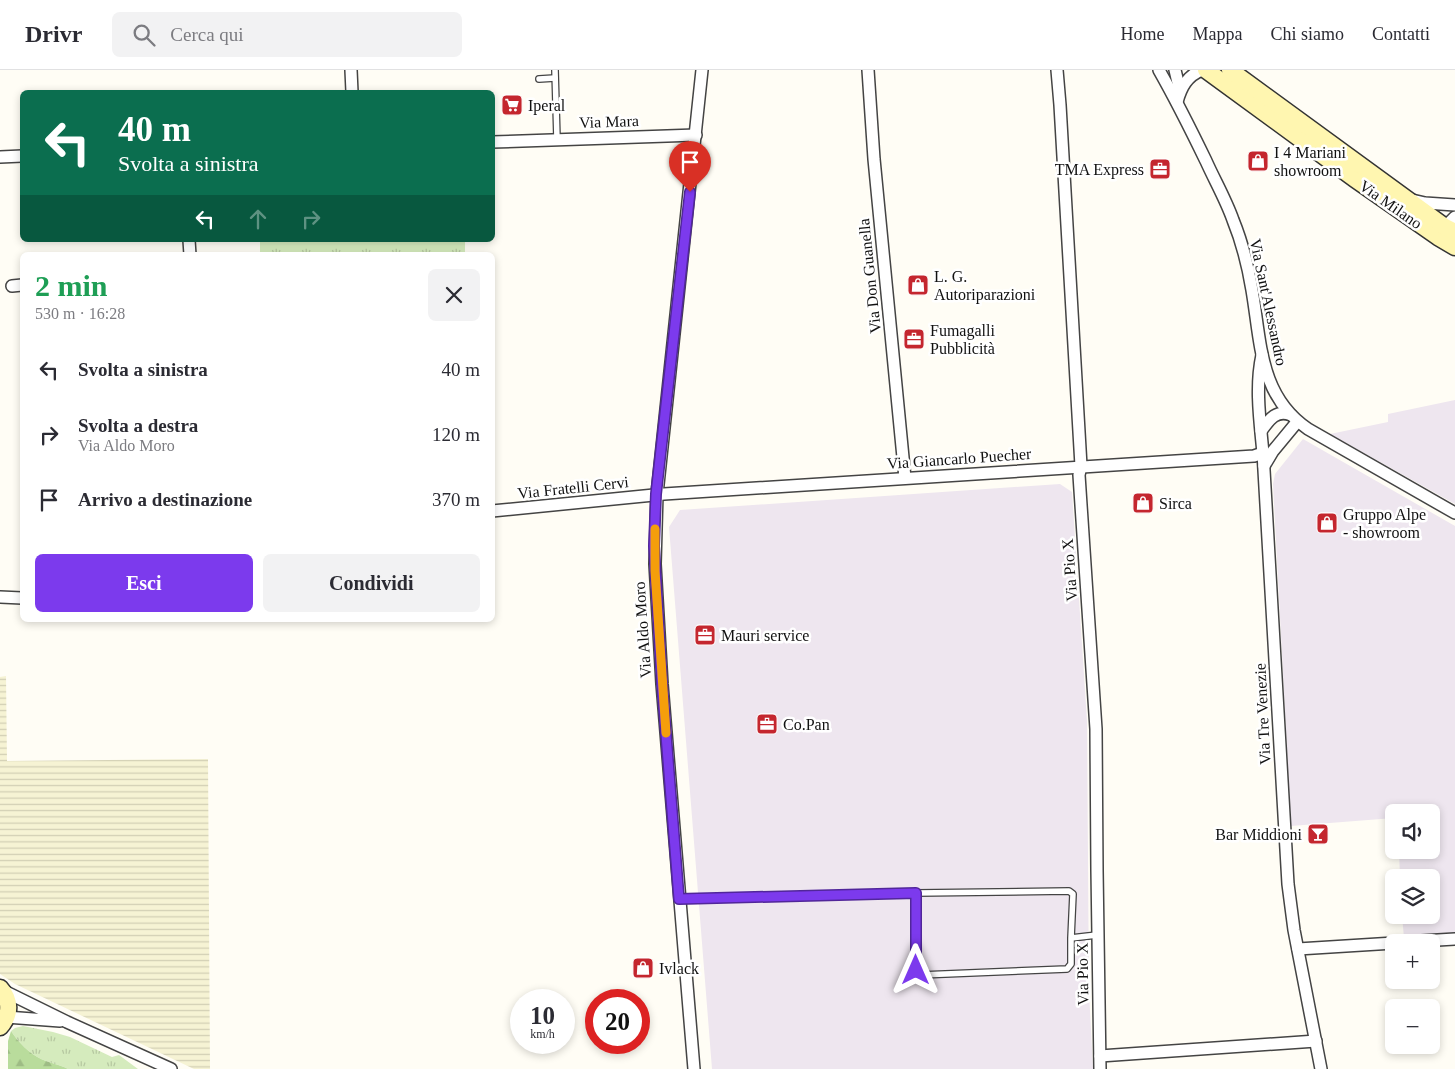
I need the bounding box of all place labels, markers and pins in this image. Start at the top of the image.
supermarket icon: Iperal [500,93,524,117]
place label: Iperal [528,97,566,115]
pin [669,141,711,192]
place label: I 4 Mariani showroom [1274,144,1347,179]
shop icon: I 4 Mariani showroom [1246,149,1270,173]
office icon: TMA Express [1148,157,1172,181]
place label: TMA Express [1055,161,1144,179]
place label: L. G. Autoriparazioni [934,268,1036,304]
shop icon: L. G. Autoriparazioni [906,273,930,297]
place label: Fumagalli Pubblicità [930,322,995,357]
office icon: Fumagalli Pubblicità [902,327,926,351]
shop icon: Sirca [1131,491,1155,515]
place label: Sirca [1159,495,1192,512]
place label: Gruppo Alpe - showroom [1343,506,1426,541]
shop icon: Gruppo Alpe - showroom [1315,511,1339,535]
office icon: Mauri service [693,623,717,647]
place label: Mauri service [721,627,809,644]
office icon: Co.Pan [755,712,779,736]
place label: Co.Pan [783,716,830,733]
bar icon: Bar Middioni [1306,822,1330,846]
place label: Bar Middioni [1215,826,1303,843]
shop icon: Ivlack [631,956,655,980]
place label: Ivlack [659,960,699,977]

